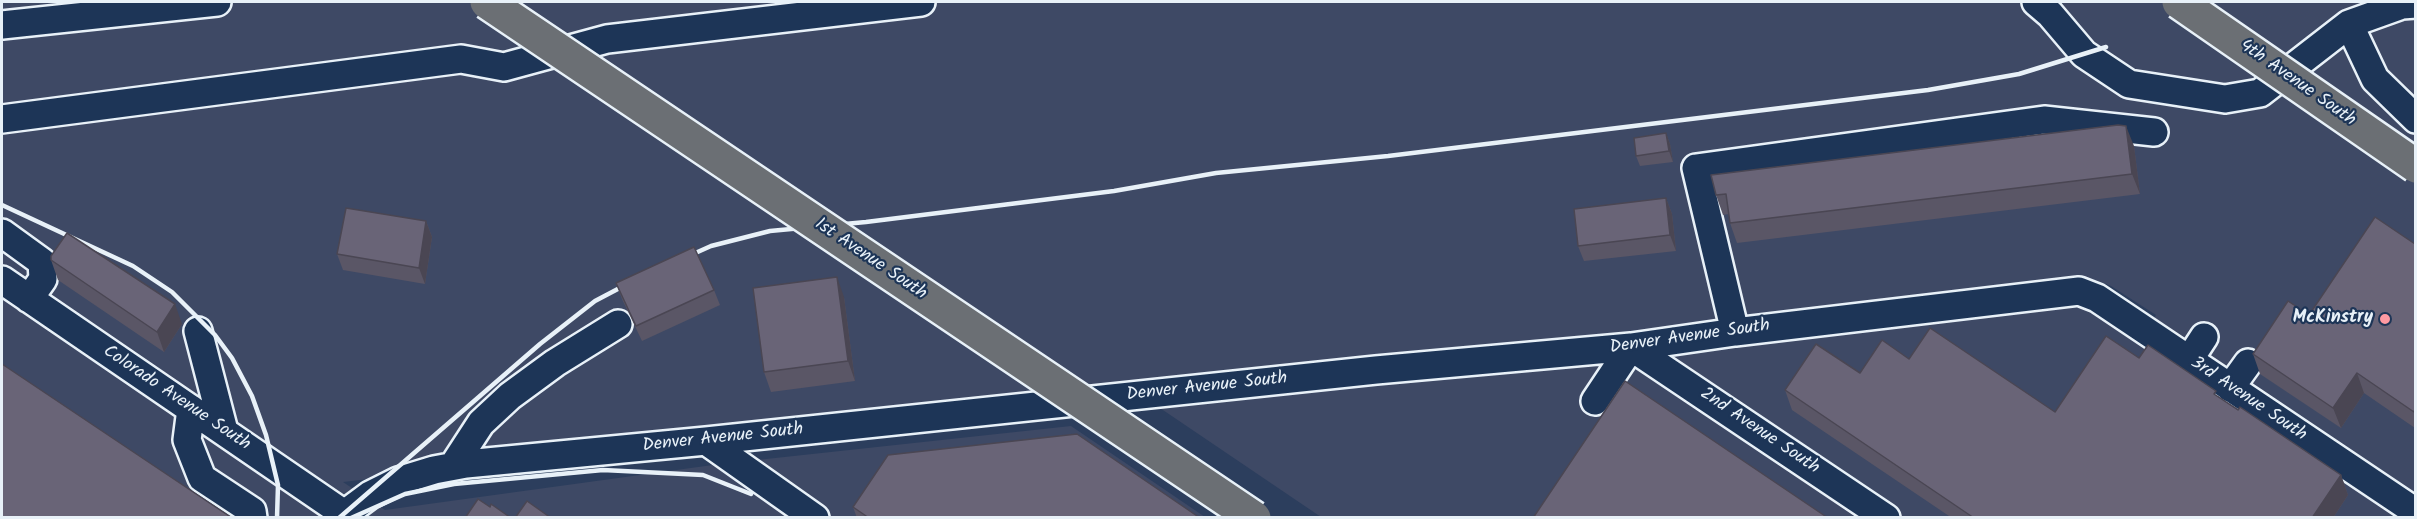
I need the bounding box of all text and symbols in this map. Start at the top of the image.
street label: 4th Avenue South [2235,36,2359,132]
street label: 1st Avenue South [810,215,930,305]
place label: McKinstry [2293,308,2373,330]
marker: McKinstry [2378,312,2392,326]
street label: Denver Avenue South [1609,316,1771,360]
street label: Colorado Avenue South [98,342,254,456]
street label: 3rd Avenue South [2186,353,2310,447]
street label: Denver Avenue South [1126,369,1288,407]
street label: 2nd Avenue South [1695,384,1823,480]
street label: Denver Avenue South [642,420,804,458]

